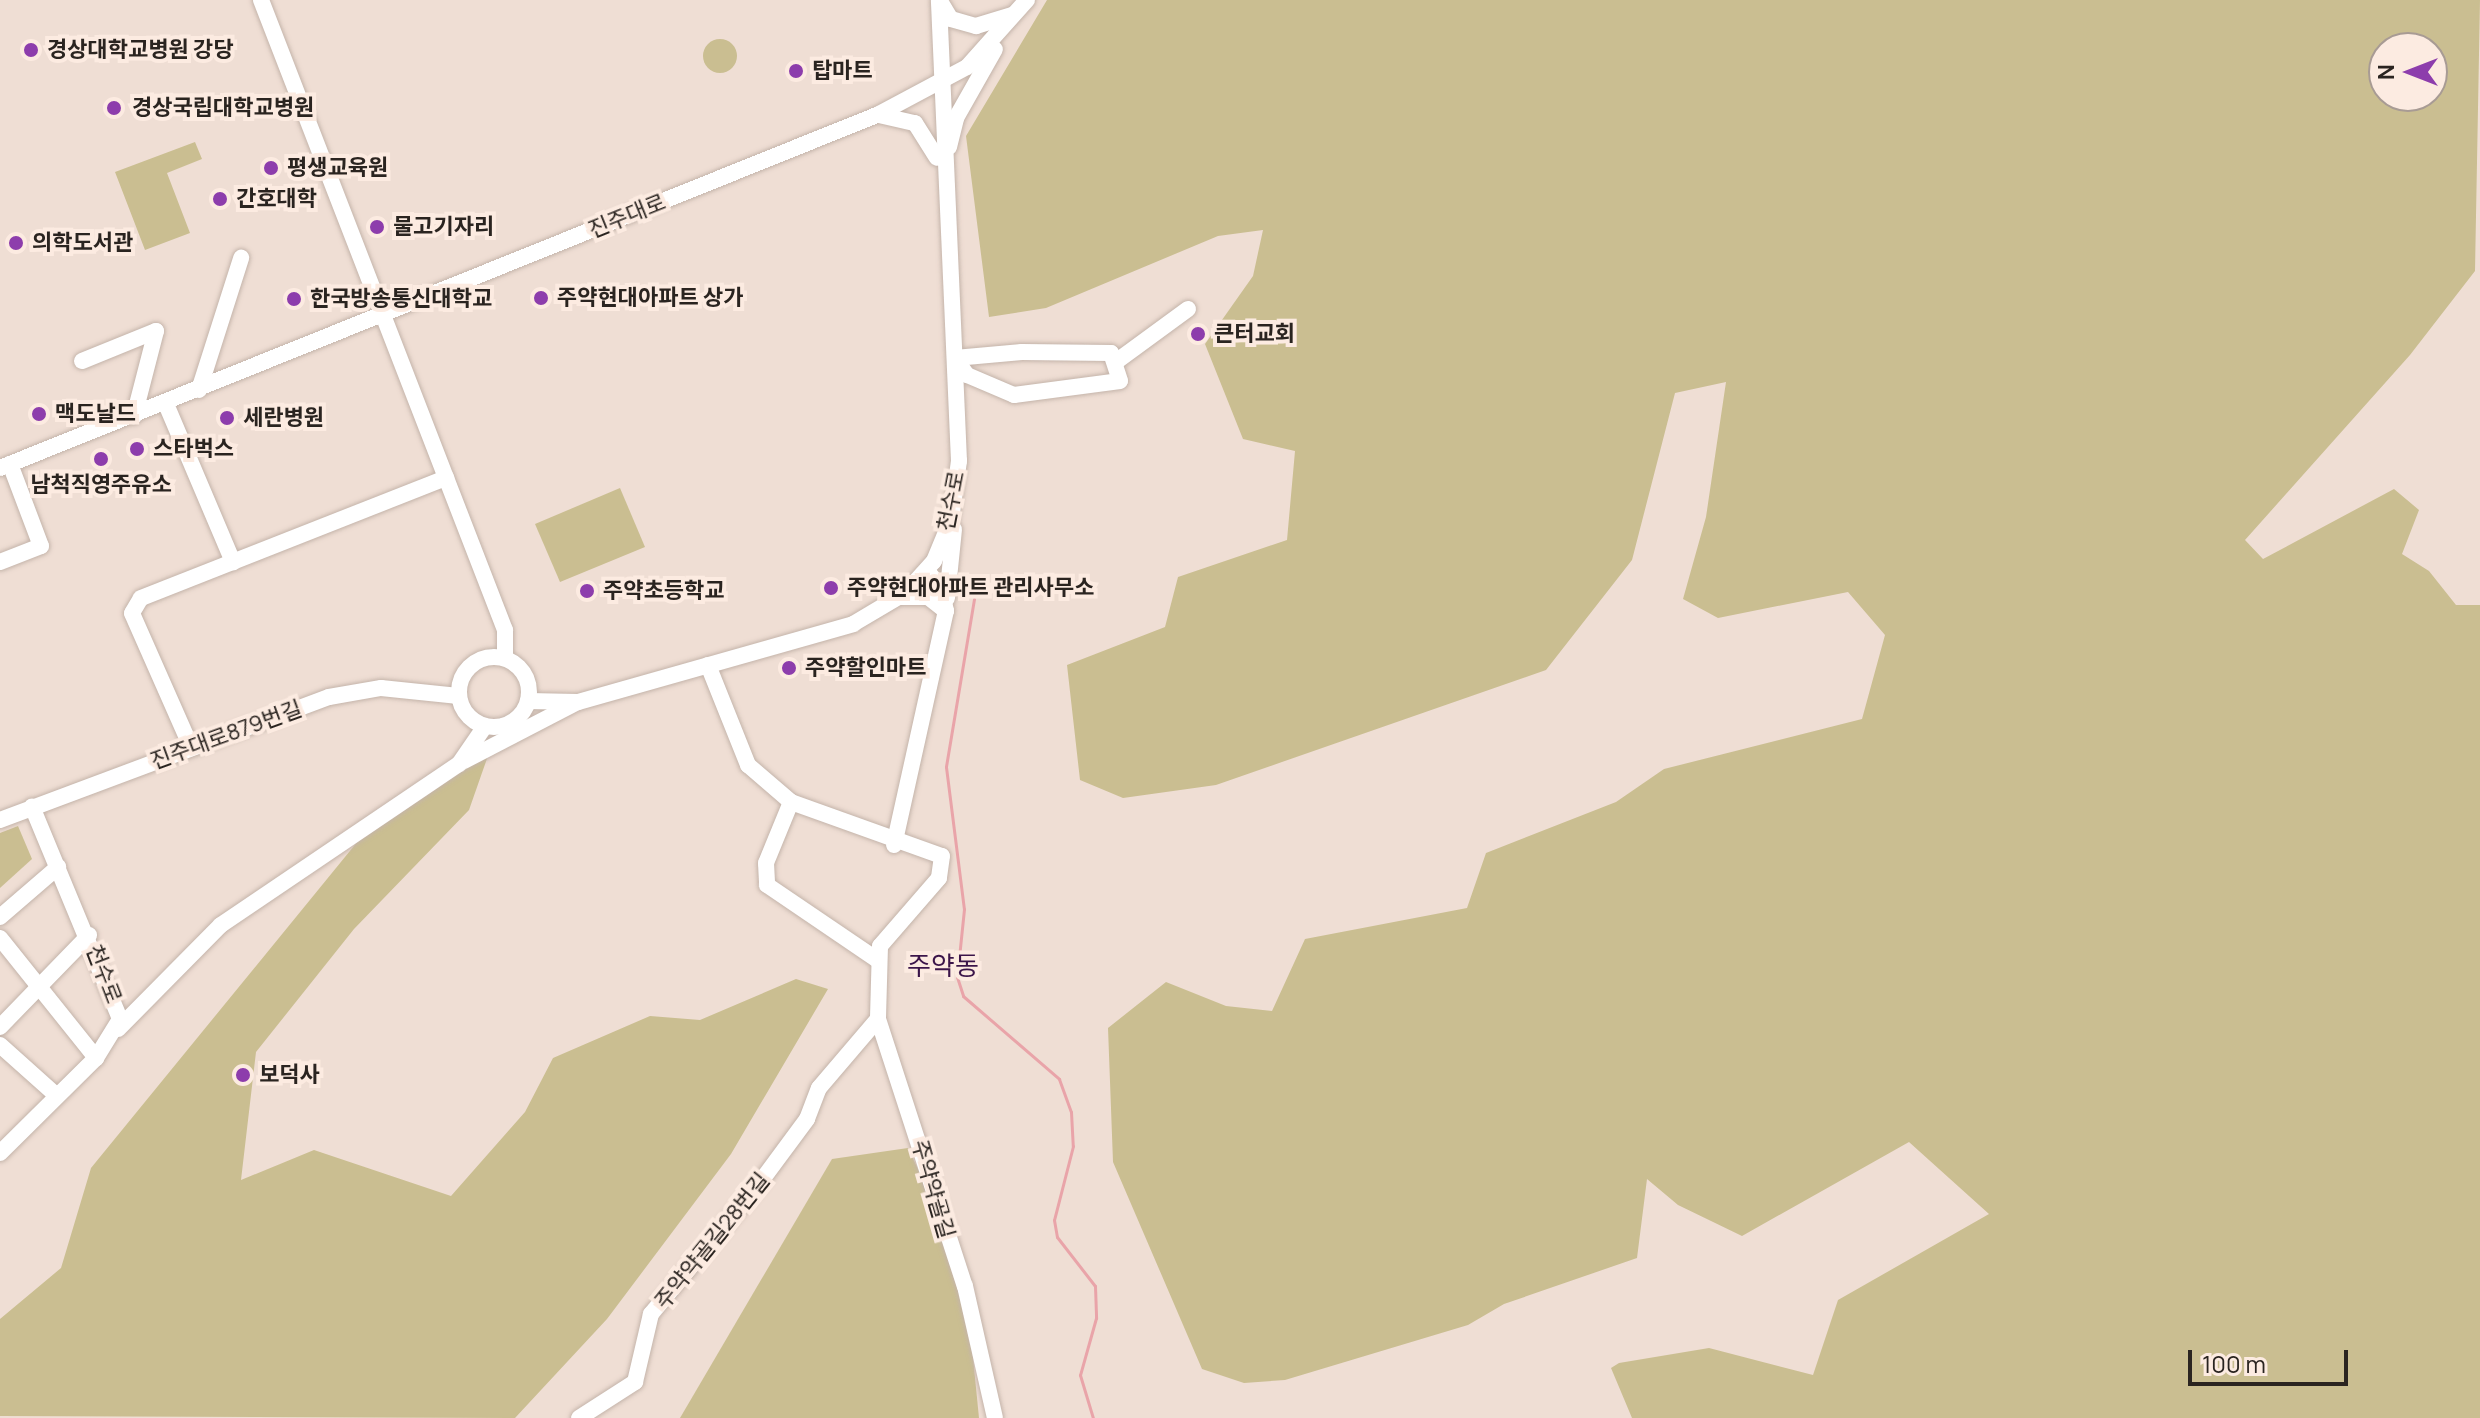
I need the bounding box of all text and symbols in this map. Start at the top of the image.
north arrow [2368,32,2448,112]
place label: 경상대학교병원 강당 [47,37,234,63]
marker: 경상대학교병원 강당 [22,41,40,59]
place label: 탑마트 [812,58,873,84]
marker: 탑마트 [787,62,805,80]
text: N [2371,64,2401,80]
place label: 경상국립대학교병원 [132,95,314,121]
marker: 경상국립대학교병원 [103,97,125,119]
place label: 평생교육원 [287,155,388,181]
marker: 평생교육원 [262,159,280,177]
place label: 간호대학 [236,186,317,212]
street label: 진주대로 [585,189,669,243]
marker: 간호대학 [211,190,229,208]
place label: 물고기자리 [393,214,494,240]
marker: 물고기자리 [368,218,386,236]
place label: 의학도서관 [32,230,133,256]
marker: 의학도서관 [7,234,25,252]
place label: 주약현대아파트 상가 [557,285,744,311]
place label: 한국방송통신대학교 [310,286,492,312]
marker: 주약현대아파트 상가 [532,289,550,307]
marker: 한국방송통신대학교 [285,290,303,308]
place label: 큰터교회 [1214,321,1295,347]
marker: 큰터교회 [1189,325,1207,343]
place label: 맥도날드 [55,401,136,427]
marker: 맥도날드 [30,405,48,423]
place label: 세란병원 [243,405,324,431]
marker: 세란병원 [218,409,236,427]
place label: 스타벅스 [153,436,234,462]
marker: 스타벅스 [128,440,146,458]
marker: 남척직영주유소 [92,450,110,468]
street label: 천수로 [932,469,970,533]
place label: 남척직영주유소 [30,472,172,498]
place label: 주약현대아파트 관리사무소 [847,575,1094,601]
place label: 주약초등학교 [603,578,724,604]
marker: 주약현대아파트 관리사무소 [822,579,840,597]
marker: 주약초등학교 [578,582,596,600]
place label: 주약할인마트 [805,655,926,681]
marker: 주약할인마트 [780,659,798,677]
street label: 진주대로879번길 [147,695,305,775]
street label: 천수로 [81,941,127,1007]
district label: 주약동 [907,950,979,982]
place label: 보덕사 [259,1062,320,1088]
marker: 보덕사 [234,1066,252,1084]
street label: 주약약골길 [906,1137,960,1241]
street label: 주약약골길28번길 [649,1168,775,1314]
scale bar [2192,1334,2352,1384]
text: 100 m [2202,1347,2266,1380]

